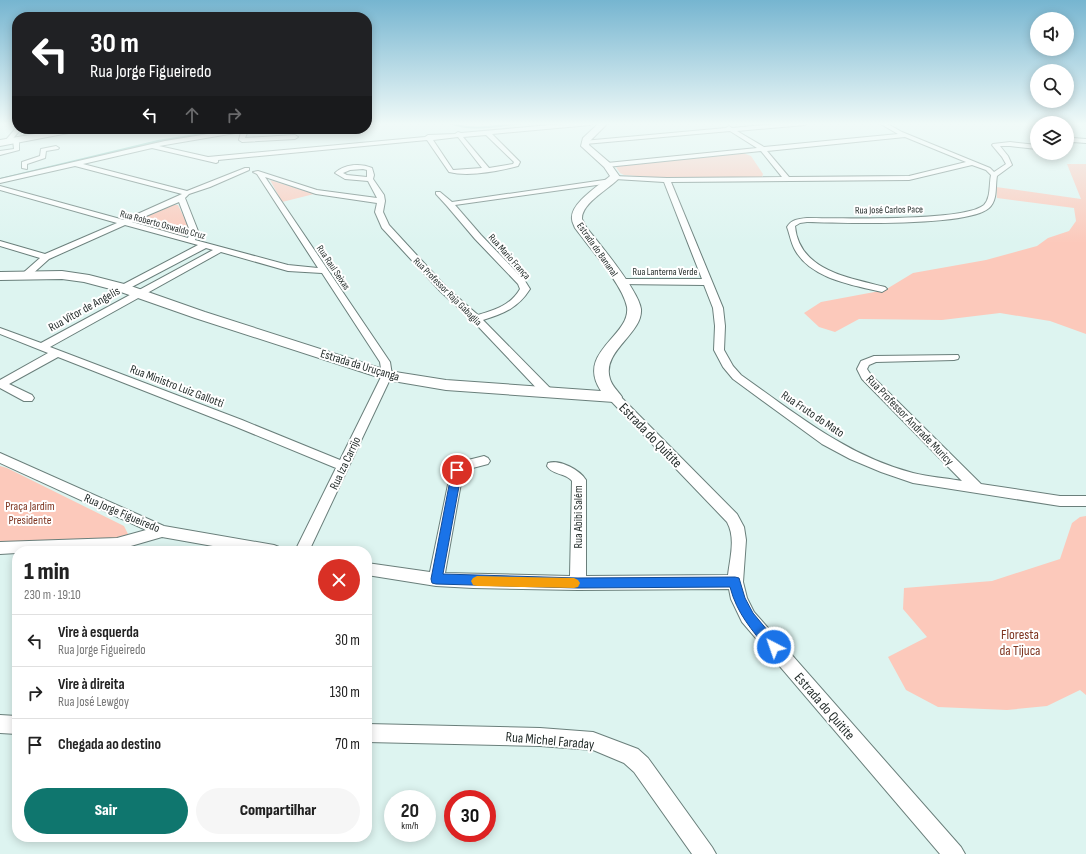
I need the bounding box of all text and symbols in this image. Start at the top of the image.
map controls [1030,12,1074,160]
button: sound [1030,12,1074,56]
text: 30 m [90,27,139,60]
icon: left [24,28,76,80]
text: Rua Jorge Figueiredo [90,61,212,82]
button: search [1030,64,1074,108]
icon: left [139,104,161,126]
icon: ahead [181,104,203,126]
icon: right [223,104,245,126]
button: layers [1030,116,1074,160]
street label: Rua José Carlos Pace [855,203,923,217]
street label: Rua Roberto Oswaldo Cruz [119,208,207,242]
street label: Estrada do Bananal [574,220,620,279]
street label: Rua Mario França [486,232,533,282]
street label: Rua Raul Seixas [314,243,353,293]
street label: Rua Professor Raja Gabaglia [411,255,484,329]
street label: Rua Lanterna Verde [633,266,697,278]
street label: Rua Vitor de Angelis [46,284,123,335]
street label: Estrada da Uruçanga [318,346,402,385]
street label: Rua Ministro Luiz Gallotti [128,362,226,411]
street label: Rua Professor Andrade Muricy [863,372,957,469]
street label: Rua Fruto do Mato [778,388,847,441]
street label: Estrada do Quitite [615,399,686,471]
street label: Rua Iza Carrijo [327,434,364,492]
pin [440,453,474,487]
icon: arrive [446,459,468,481]
street label: Rua Abibi Salém [571,485,586,549]
street label: Rua Jorge Figueiredo [82,491,162,536]
park label: Praça Jardim Presidente [5,499,55,528]
text: 1 min [24,557,70,586]
button: close [318,559,360,601]
text: 230 m · 19:10 [24,587,81,603]
text: Vire à esquerda [58,623,139,642]
position arrow [753,626,795,668]
park label: Floresta da Tijuca [1000,626,1040,659]
icon: left [24,630,46,652]
text: 30 m [335,631,360,650]
text: Rua Jorge Figueiredo [58,642,146,658]
street label: Estrada do Quitite [791,669,858,743]
text: Vire à direita [58,675,125,694]
icon: right [24,682,46,704]
text: 130 m [330,683,360,702]
text: Rua José Lewgoy [58,694,129,710]
street label: Rua Michel Faraday [505,728,596,753]
icon: arrive [24,734,46,756]
text: Chegada ao destino [58,735,161,754]
text: 70 m [335,735,360,754]
button: Sair [24,788,188,834]
button: Compartilhar [196,788,360,834]
speed limit sign: 30 [444,790,496,842]
text: 20 [401,799,419,823]
text: km/h [401,820,419,832]

